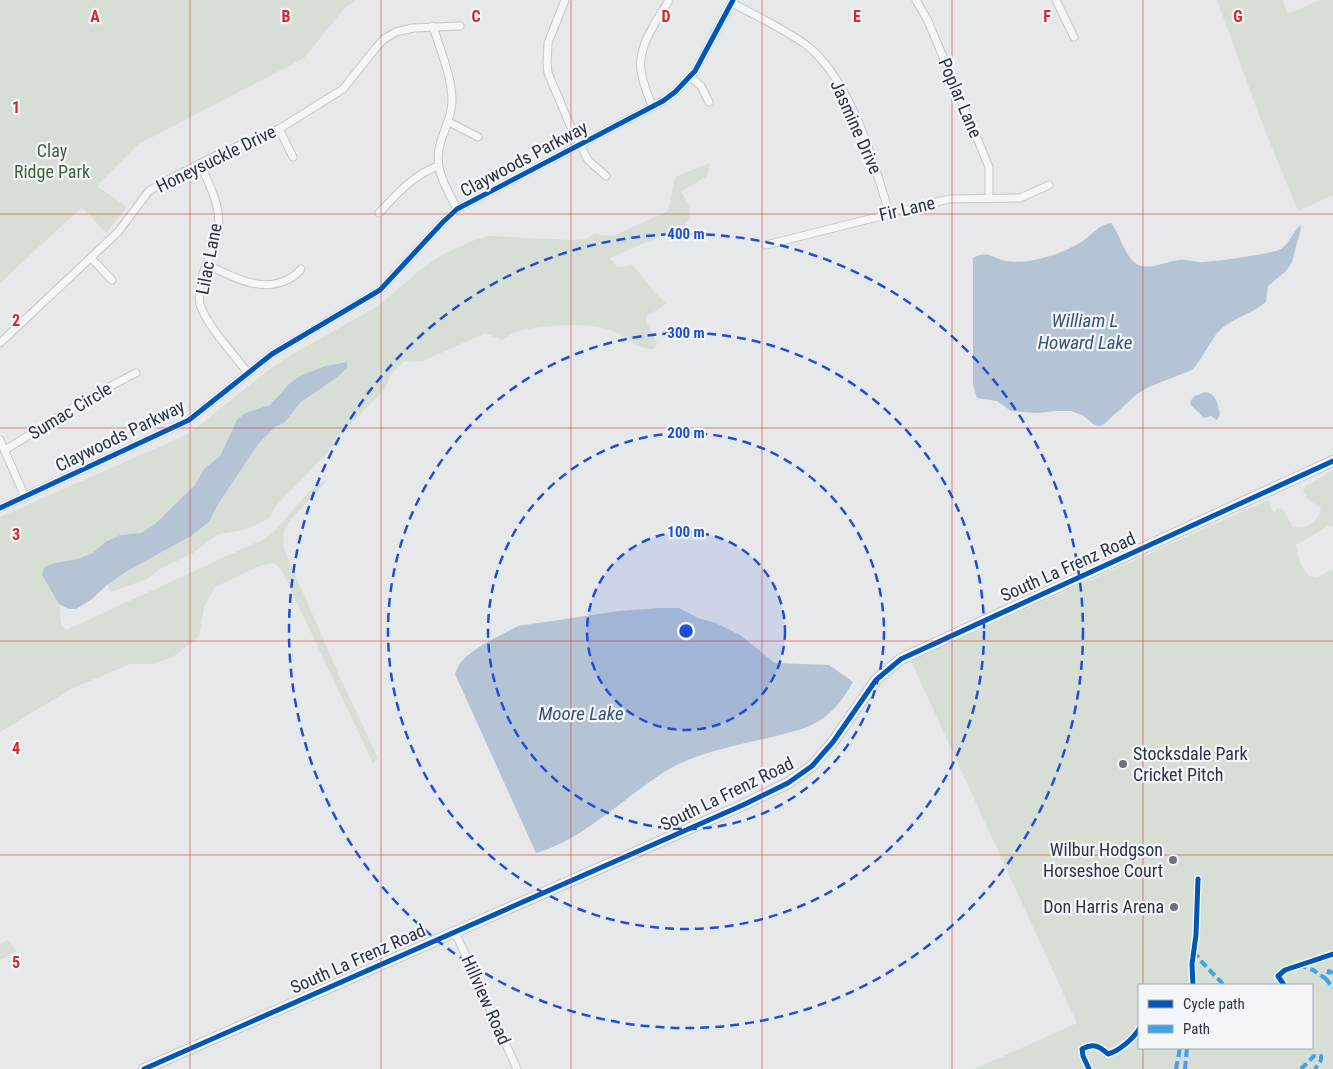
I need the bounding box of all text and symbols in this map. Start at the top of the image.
text: A [90,7,100,26]
text: B [282,7,291,26]
text: C [471,7,481,26]
text: D [661,7,671,26]
text: E [853,7,861,26]
text: F [1043,7,1051,26]
text: G [1233,7,1243,26]
street label: Poplar Lane [934,55,987,141]
street label: Jasmine Drive [826,77,886,177]
text: 1 [12,98,20,117]
street label: Claywoods Parkway [457,116,591,201]
street label: Honeysuckle Drive [152,120,279,197]
park label: Clay Ridge Park [14,140,90,182]
street label: Fir Lane [877,192,937,225]
street label: Lilac Lane [191,221,226,296]
text: 400 m [667,225,705,243]
water label: William L Howard Lake [1038,309,1132,354]
text: 2 [12,311,20,330]
text: 300 m [667,324,705,342]
street label: Sumac Circle [24,378,115,444]
street label: Claywoods Parkway [52,395,188,476]
text: 200 m [667,424,705,442]
text: 100 m [667,523,705,541]
text: 3 [12,525,20,544]
street label: South La Frenz Road [997,527,1139,606]
centre of rings [677,622,695,640]
water label: Moore Lake [538,702,624,725]
text: 4 [12,739,20,758]
place label: Stocksdale Park Cricket Pitch [1133,743,1248,785]
street label: South La Frenz Road [657,752,797,835]
marker: Stocksdale Park Cricket Pitch [1117,758,1129,770]
place label: Wilbur Hodgson Horseshoe Court [1043,839,1163,881]
marker: Wilbur Hodgson Horseshoe Court [1167,854,1179,866]
place label: Don Harris Arena [1043,896,1164,917]
marker: Don Harris Arena [1168,901,1180,913]
street label: South La Frenz Road [287,919,429,998]
street label: Hillview Road [457,952,516,1048]
text: 5 [12,953,20,972]
legend [1138,984,1313,1049]
text: Cycle path [1183,995,1245,1013]
text: Path [1183,1020,1210,1038]

